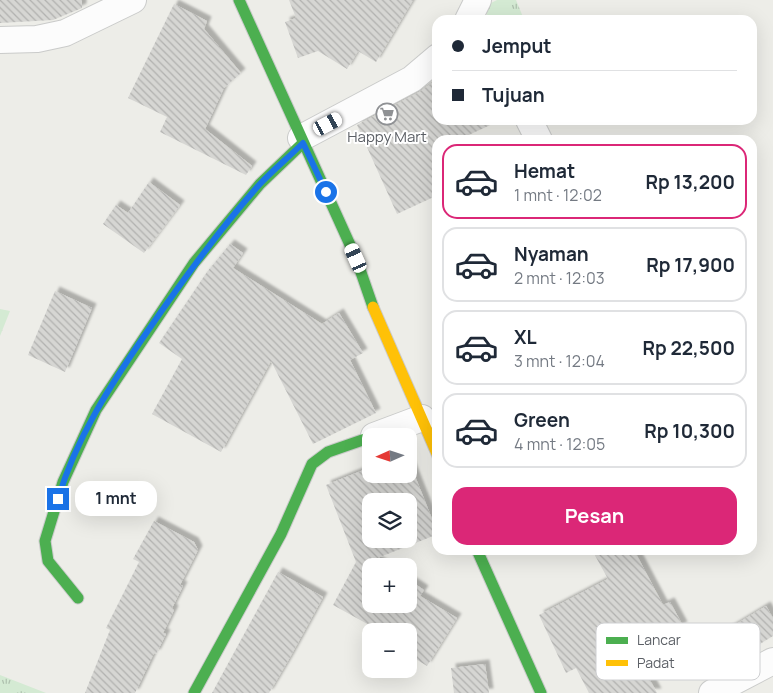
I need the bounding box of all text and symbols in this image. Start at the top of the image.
text: Jemput [482,33,552,59]
text: Tujuan [482,82,545,108]
supermarket icon: Happy Mart [375,102,399,126]
car [311,110,344,138]
place label: Happy Mart [347,126,427,147]
text: Hemat [514,158,575,184]
icon: car [454,159,499,204]
text: Rp 13,200 [646,169,735,195]
route start [315,181,337,203]
text: 1 mnt · 12:02 [514,184,602,206]
car [343,241,368,275]
text: Nyaman [514,241,589,267]
icon: car [454,242,499,287]
text: Rp 17,900 [646,252,735,278]
text: 2 mnt · 12:03 [514,267,605,289]
text: XL [514,324,537,350]
icon: car [454,325,499,370]
text: Rp 22,500 [642,335,735,361]
text: 3 mnt · 12:04 [514,350,605,372]
text: Green [514,407,570,433]
icon: car [454,408,499,453]
text: Rp 10,300 [644,418,735,444]
north arrow [362,428,418,482]
map controls [362,428,417,678]
text: 4 mnt · 12:05 [514,433,605,455]
callout: 1 mnt [76,482,158,516]
text: 1 mnt [95,487,137,509]
button: Pesan [452,487,737,545]
route end [47,488,69,510]
button: layers [362,493,417,548]
button: + [362,558,417,613]
button: − [362,623,417,678]
legend [596,623,760,680]
text: Lancar [637,630,681,649]
text: Padat [637,653,675,672]

